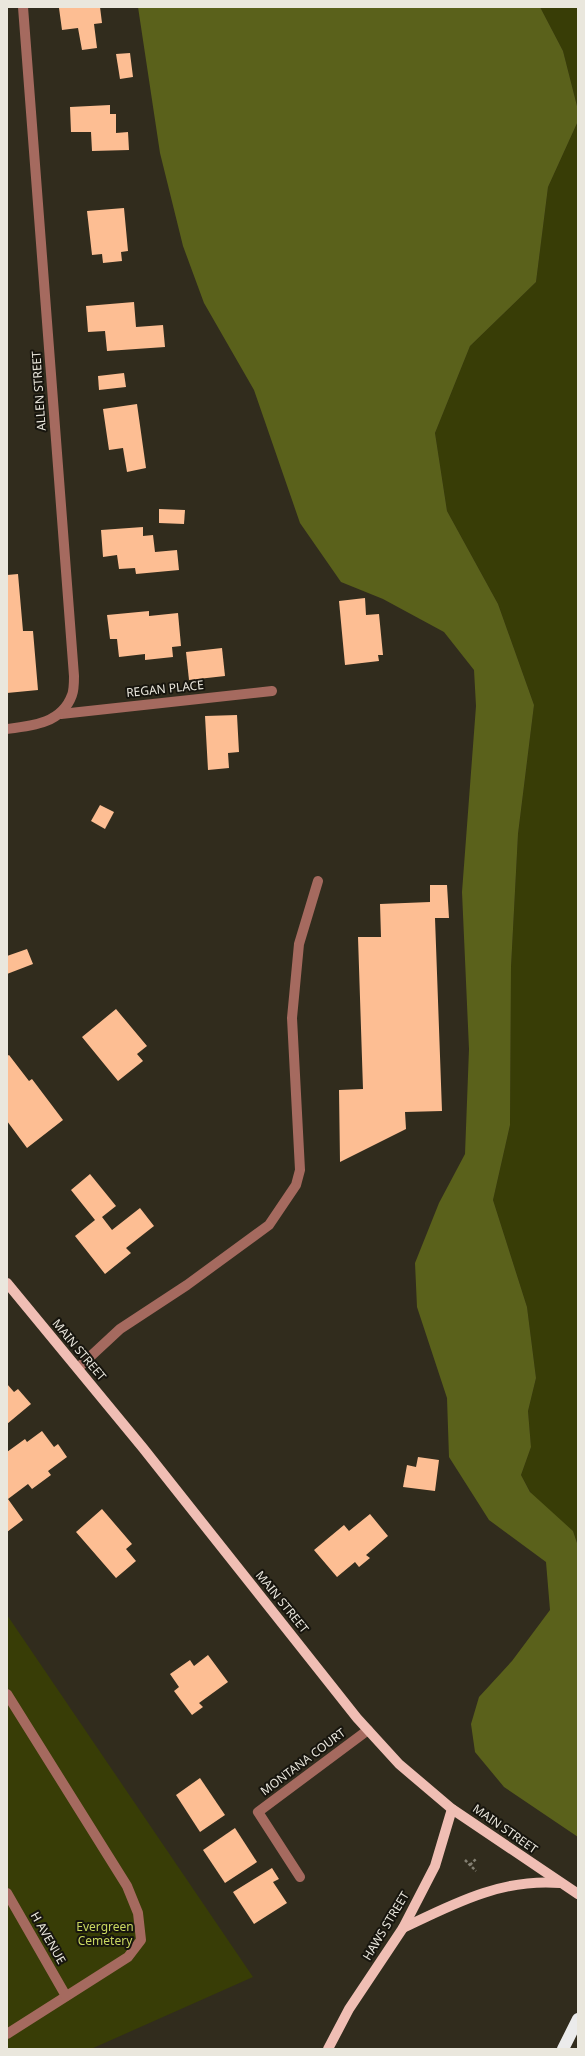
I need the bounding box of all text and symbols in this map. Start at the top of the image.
street label: ALLEN STREET [27,350,50,431]
street label: REGAN PLACE [125,676,205,701]
street label: MAIN STREET [49,1315,110,1384]
street label: MAIN STREET [252,1567,313,1637]
street label: MONTANA COURT [257,1724,349,1799]
street label: MAIN STREET [469,1800,541,1857]
street label: HAWS STREET [358,1888,413,1963]
street label: H AVENUE [27,1909,70,1967]
park label: Evergreen Cemetery [76,1918,134,1949]

